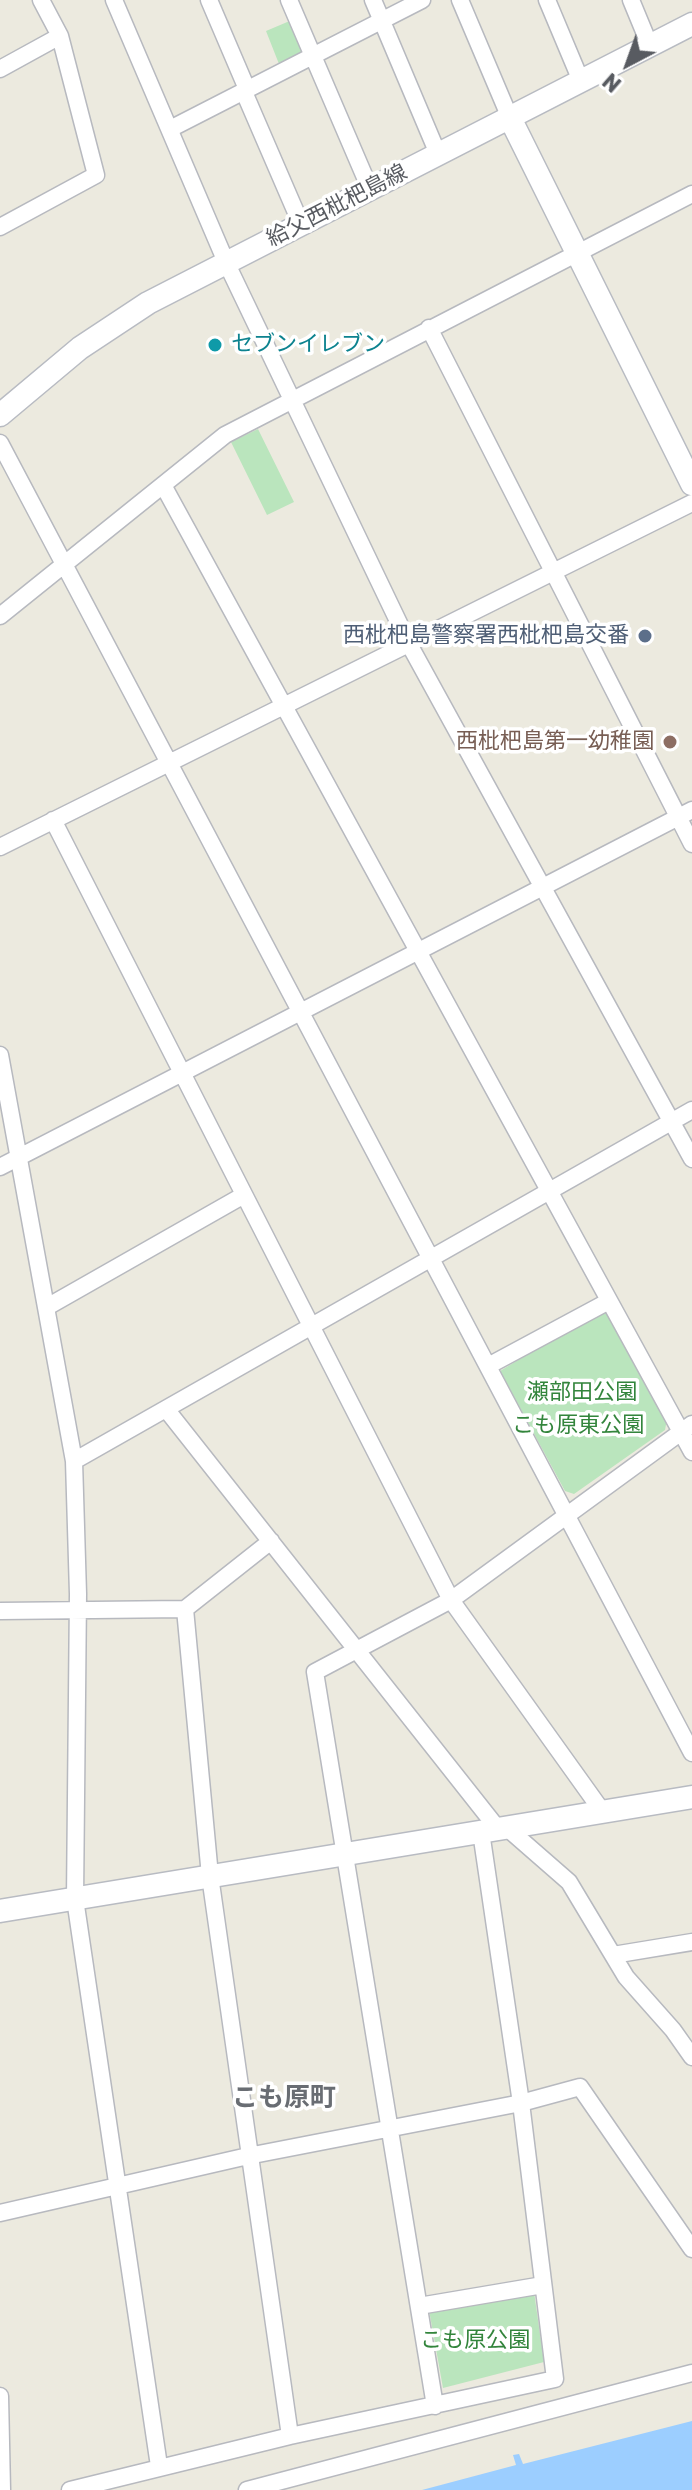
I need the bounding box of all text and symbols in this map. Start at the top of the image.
north arrow [588,24,668,104]
text: N [597,67,627,98]
street label: 給父西枇杷島線 [262,159,412,253]
place label: セブンイレブン [231,332,385,358]
marker: セブンイレブン [206,336,224,354]
place label: 西枇杷島警察署西枇杷島交番 [343,623,629,649]
marker: 西枇杷島警察署西枇杷島交番 [636,627,654,645]
place label: 西枇杷島第一幼稚園 [456,729,654,755]
marker: 西枇杷島第一幼稚園 [661,733,679,751]
park label: 瀬部田公園 [527,1380,637,1406]
park label: こも原東公園 [512,1413,644,1439]
district label: こも原町 [232,2082,336,2114]
park label: こも原公園 [420,2328,530,2354]

